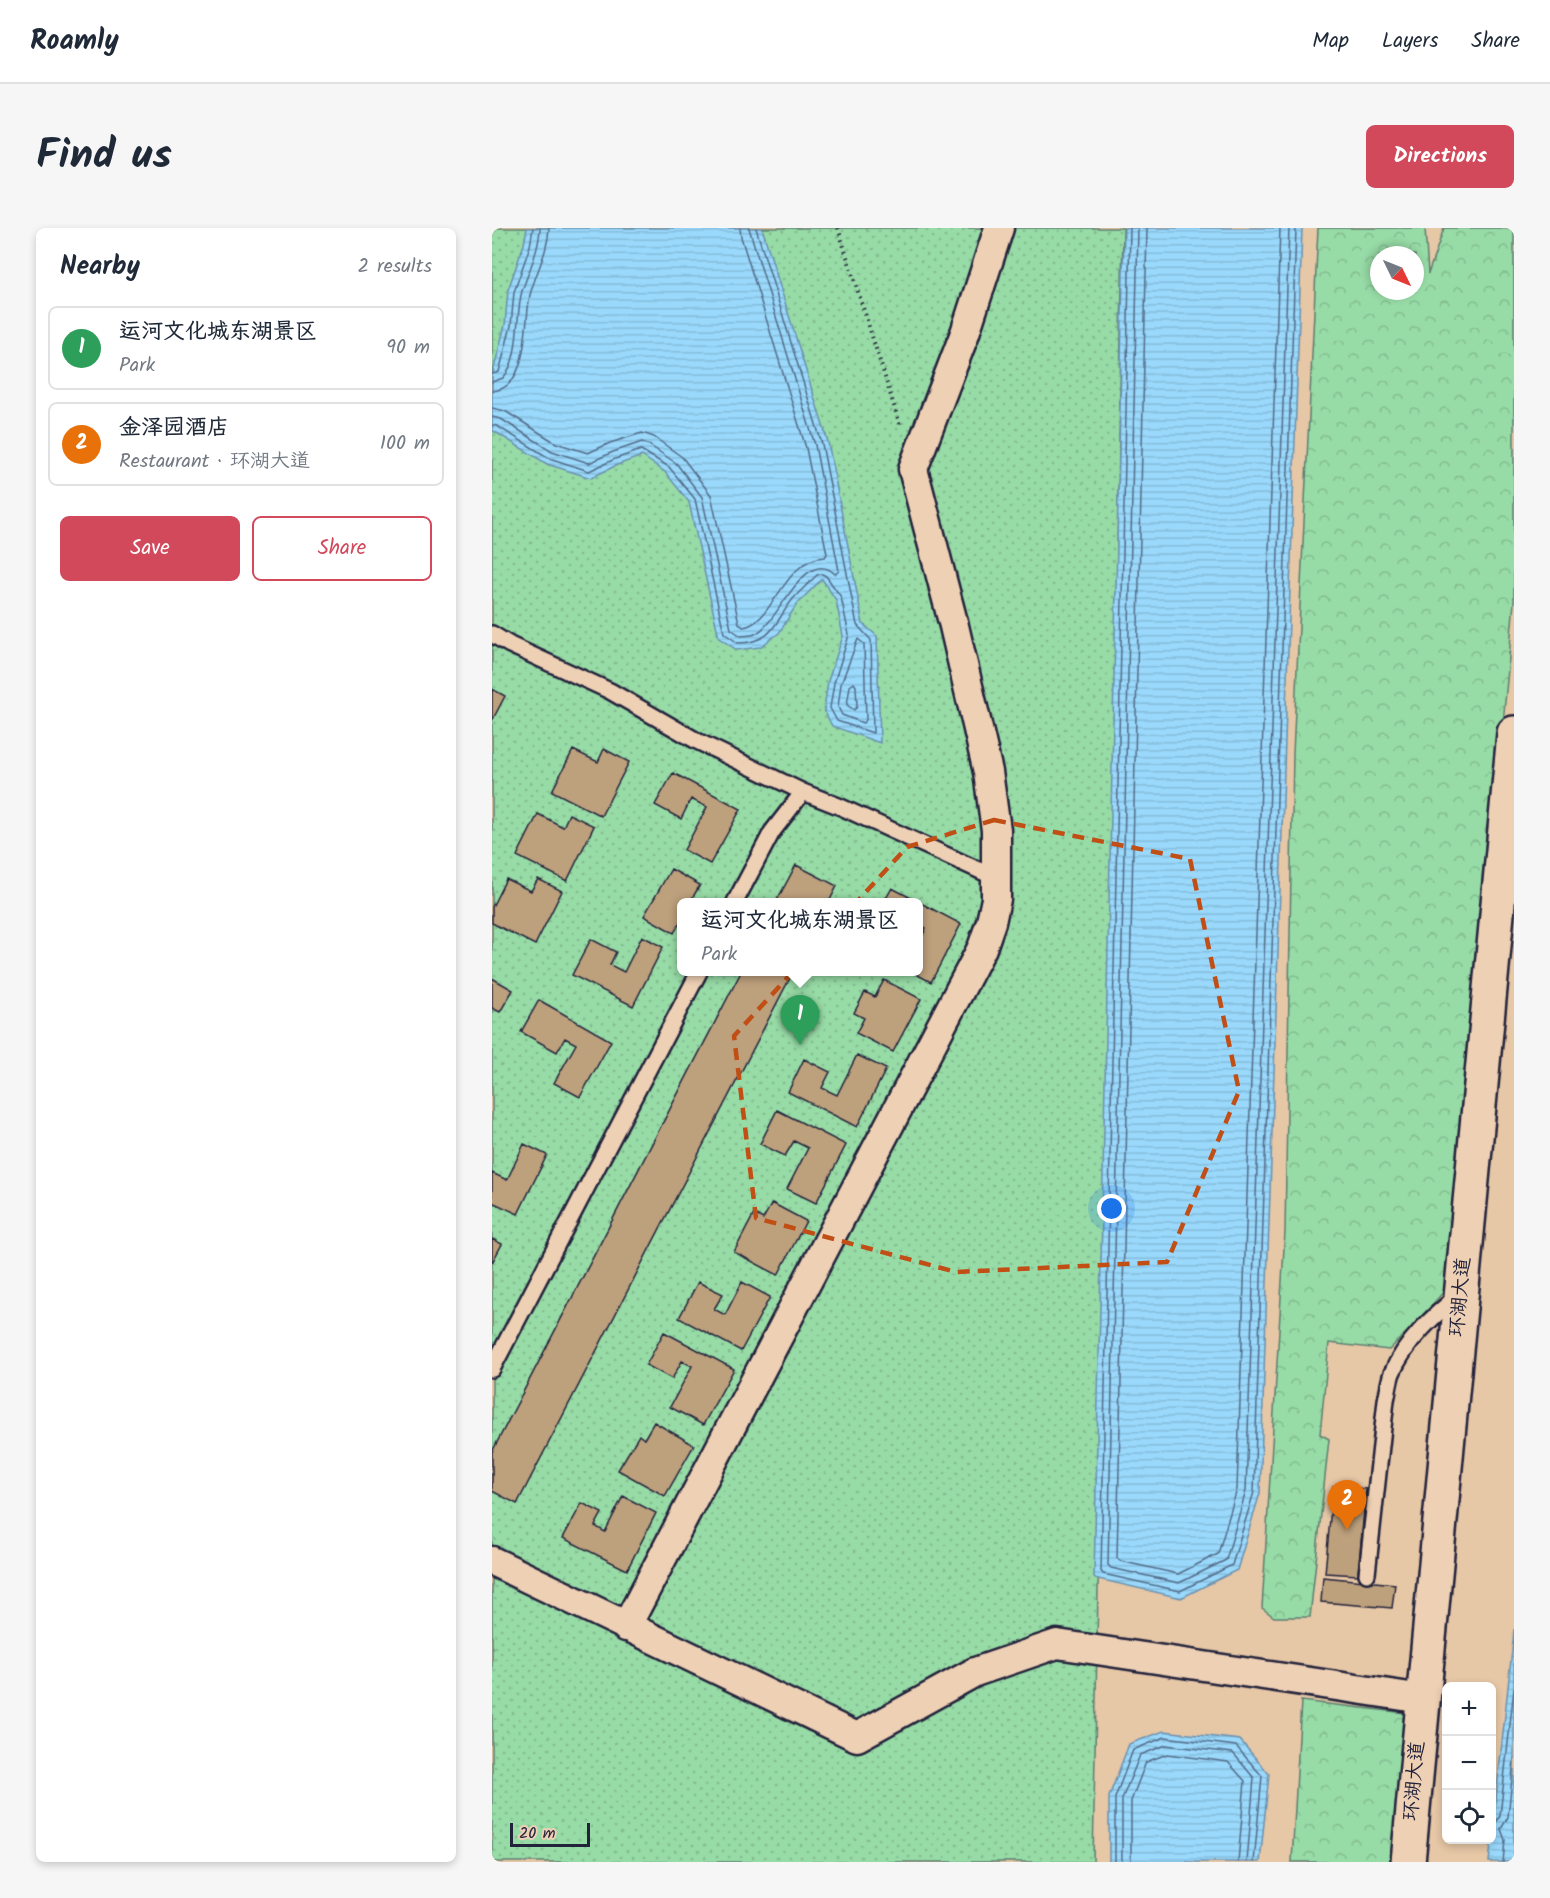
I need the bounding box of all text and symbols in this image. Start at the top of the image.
text: Roamly [30,19,119,64]
text: Map [1312,25,1349,58]
text: Layers [1382,25,1438,58]
text: Share [1471,25,1520,58]
text: Find us [36,123,172,190]
button: Directions [1366,125,1514,188]
text: Nearby [60,246,140,288]
north arrow [1370,246,1424,300]
text: 2 results [357,251,432,283]
text: 运河文化城东湖景区 [119,315,317,350]
text: 1 [78,332,85,364]
text: 90 m [386,332,430,364]
text: Park [119,350,155,382]
text: 金泽园酒店 [119,411,229,446]
text: 2 [76,428,87,460]
text: 100 m [380,428,430,460]
text: Restaurant · 环湖大道 [119,446,310,478]
button: Save [60,516,240,581]
button: Share [252,516,432,581]
popup [677,898,923,976]
text: 运河文化城东湖景区 [701,904,899,939]
text: Park [701,939,737,971]
pin: 1 [780,996,820,1045]
your location [1097,1194,1126,1223]
street label: 环湖大道 [1442,1256,1480,1338]
pin: 2 [1328,1480,1366,1530]
map controls [1442,1682,1496,1844]
button: + [1442,1682,1496,1736]
button: − [1442,1736,1496,1790]
street label: 环湖大道 [1396,1740,1434,1822]
button: locate [1442,1790,1496,1844]
scale bar [510,1820,590,1848]
text: 20 m [519,1821,555,1846]

